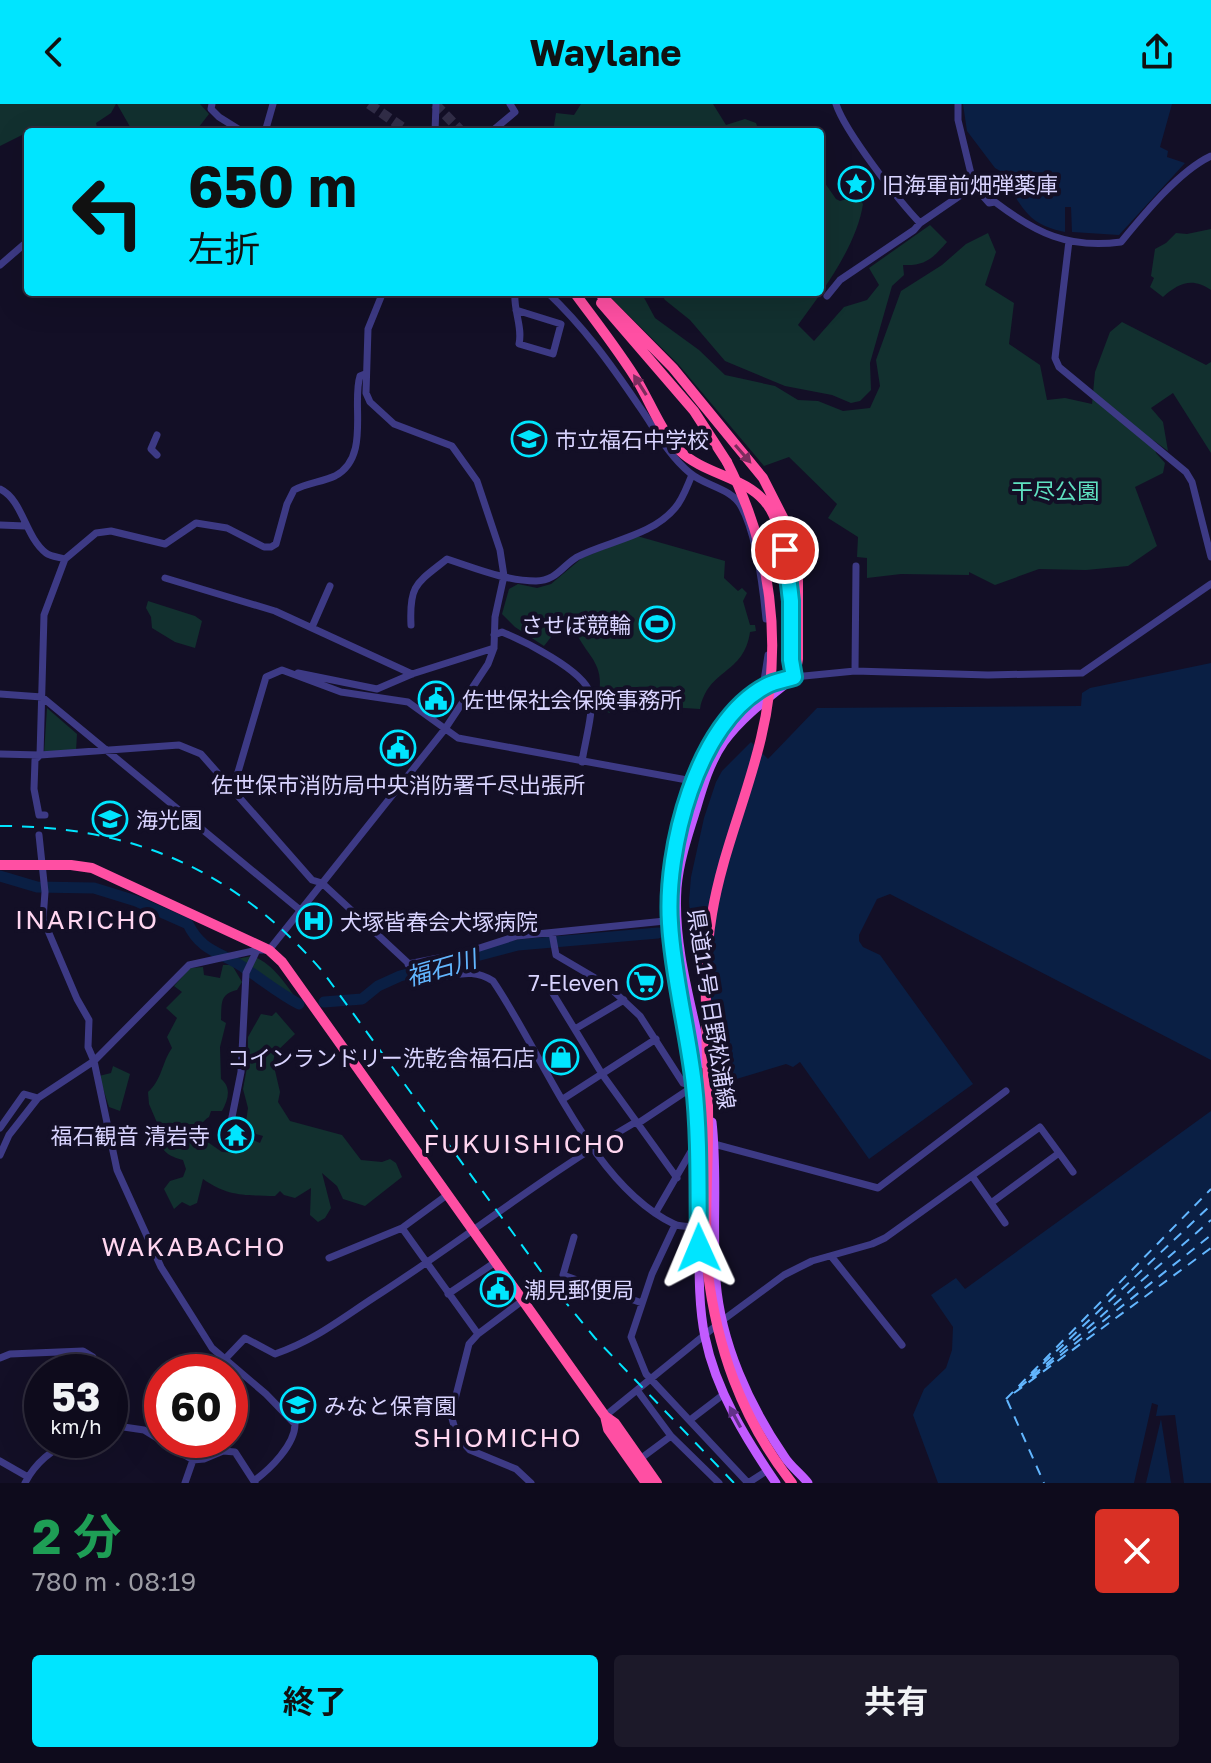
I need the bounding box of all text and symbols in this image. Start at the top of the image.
icon: back [32,30,76,74]
icon: share [1135,30,1179,74]
text: Waylane [529,31,682,74]
text: 650 m [188,152,357,219]
icon: left [56,160,160,264]
place icon: 旧海軍前畑弾薬庫 [837,165,875,203]
place label: 旧海軍前畑弾薬庫 [882,171,1058,198]
text: 左折 [188,227,260,270]
one-way arrow [633,374,648,397]
school or university icon: 市立福石中学校 [510,420,548,458]
place label: 市立福石中学校 [555,426,709,453]
one-way arrow [734,443,751,463]
park label: 干尽公園 [1011,477,1099,504]
pin [751,516,819,584]
icon: arrive [763,528,807,572]
sports icon: させぼ競輪 [638,605,676,643]
place label: させぼ競輪 [521,611,631,638]
public building icon: 佐世保社会保険事務所 [417,680,455,718]
place label: 佐世保社会保険事務所 [462,686,682,713]
public building icon: 佐世保市消防局中央消防署千尽出張所 [379,729,417,767]
place label: 佐世保市消防局中央消防署千尽出張所 [211,771,585,798]
school or university icon: 海光園 [91,800,129,838]
place label: 海光園 [136,806,202,833]
hospital icon: 犬塚皆春会犬塚病院 [295,902,333,940]
district label: INARICHO [15,904,159,935]
street label: 県道11号 日野松浦線 [683,907,741,1111]
place label: 犬塚皆春会犬塚病院 [340,908,538,935]
water label: 福石川 [402,942,482,991]
supermarket icon: 7-Eleven [626,963,664,1001]
place label: 7-Eleven [528,969,619,996]
shop icon: コインランドリー洗乾舎福石店 [542,1038,580,1076]
place label: コインランドリー洗乾舎福石店 [227,1044,535,1071]
temple icon: 福石観音 清岩寺 [217,1116,255,1154]
place label: 福石観音 清岩寺 [50,1122,210,1149]
district label: FUKUISHICHO [424,1128,626,1159]
position arrow [657,1206,741,1290]
district label: WAKABACHO [101,1231,287,1262]
public building icon: 潮見郵便局 [479,1270,517,1308]
place label: 潮見郵便局 [524,1276,634,1303]
speed limit sign: 60 [144,1354,248,1458]
text: 53 [52,1372,100,1420]
school or university icon: みなと保育園 [279,1386,317,1424]
place label: みなと保育園 [324,1392,456,1419]
one-way arrow [729,1405,742,1428]
text: km/h [51,1414,101,1438]
district label: SHIOMICHO [413,1422,583,1453]
text: 2 分 [32,1507,121,1565]
button: close [1095,1509,1179,1593]
text: 780 m · 08:19 [32,1566,196,1597]
button: 終了 [32,1655,598,1747]
button: 共有 [614,1655,1179,1747]

